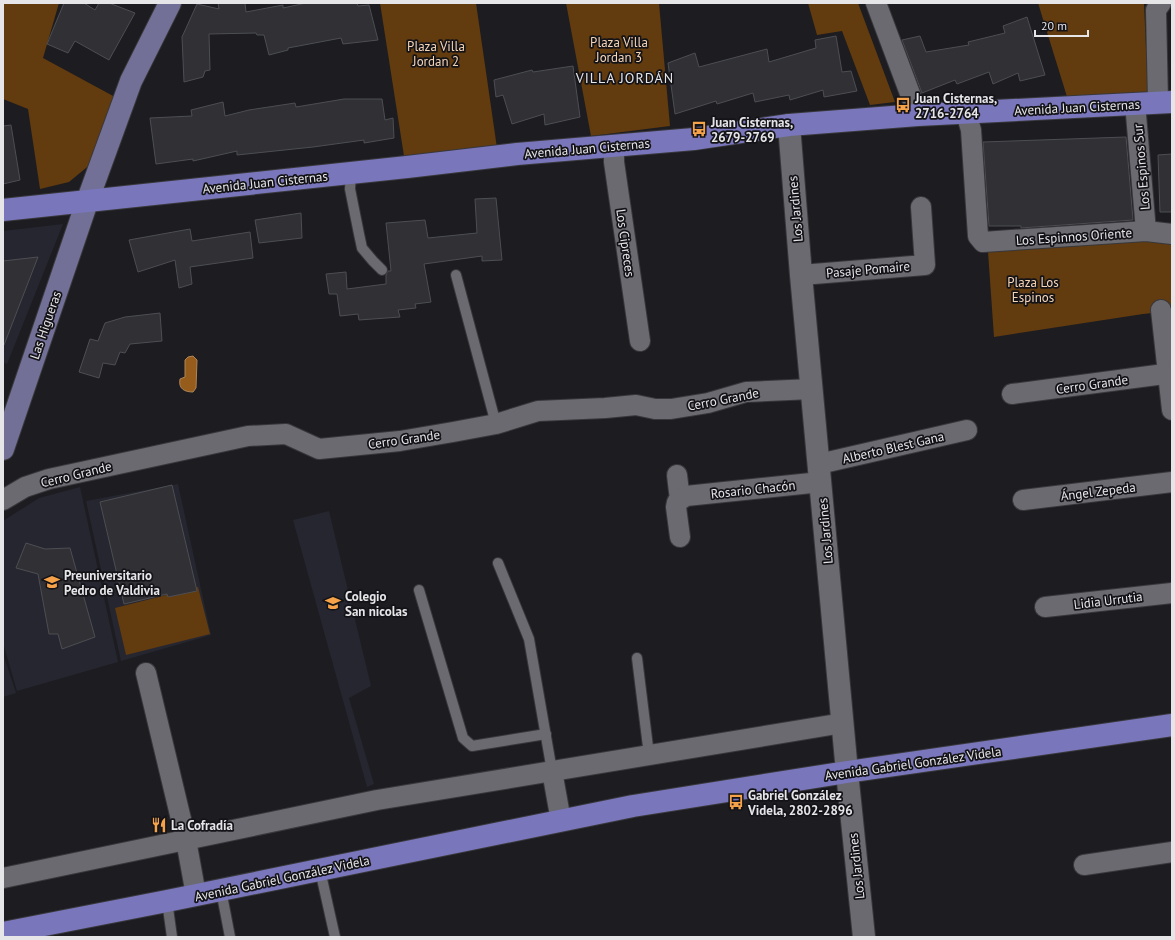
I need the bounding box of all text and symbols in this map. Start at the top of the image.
scale bar [1035,12,1088,38]
text: 20 m [1041,18,1067,33]
park label: Plaza Villa Jordan 3 [590,34,648,66]
park label: Plaza Villa Jordan 2 [407,38,465,70]
district label: VILLA JORDÁN [575,69,674,87]
place label: Juan Cisternas, 2716-2764 [914,90,997,122]
bus stop icon: Juan Cisternas, 2716-2764 [894,96,912,114]
street label: Avenida Juan Cisternas [1014,96,1140,119]
place label: Juan Cisternas, 2679-2769 [710,114,793,146]
bus stop icon: Juan Cisternas, 2679-2769 [690,120,708,138]
street label: Los Espinos Sur [1129,123,1154,211]
street label: Avenida Juan Cisternas [524,135,650,162]
street label: Avenida Juan Cisternas [202,167,329,198]
street label: Los Jardines [784,175,807,243]
street label: Los Cipreces [612,208,639,278]
street label: Los Espinnos Oriente [1015,224,1133,249]
street label: Pasaje Pomaire [825,257,911,282]
park label: Plaza Los Espinos [1007,274,1059,306]
street label: Las Higueras [26,289,65,362]
street label: Cerro Grande [1055,371,1129,398]
street label: Cerro Grande [686,384,760,415]
street label: Cerro Grande [367,426,441,453]
street label: Alberto Blest Gana [841,428,946,467]
street label: Cerro Grande [39,457,113,491]
street label: Rosario Chacón [710,477,796,502]
street label: Ángel Zepeda [1060,478,1137,505]
street label: Los Jardines [814,497,837,565]
place label: Preuniversitario Pedro de Valdivia [64,567,160,599]
school or university icon: Preuniversitario Pedro de Valdivia [43,573,61,591]
place label: Colegio San nicolas [345,588,408,620]
street label: Lidia Urrutia [1073,588,1143,613]
school or university icon: Colegio San nicolas [324,594,342,612]
street label: Avenida Gabriel González Videla [824,743,1003,784]
place label: Gabriel González Videla, 2802-2896 [747,787,853,819]
bus stop icon: Gabriel González Videla, 2802-2896 [727,793,745,811]
restaurant icon: La Cofradía [150,816,168,834]
place label: La Cofradía [171,817,233,834]
street label: Los Jardines [845,832,868,900]
street label: Avenida Gabriel González Videla [193,852,371,905]

